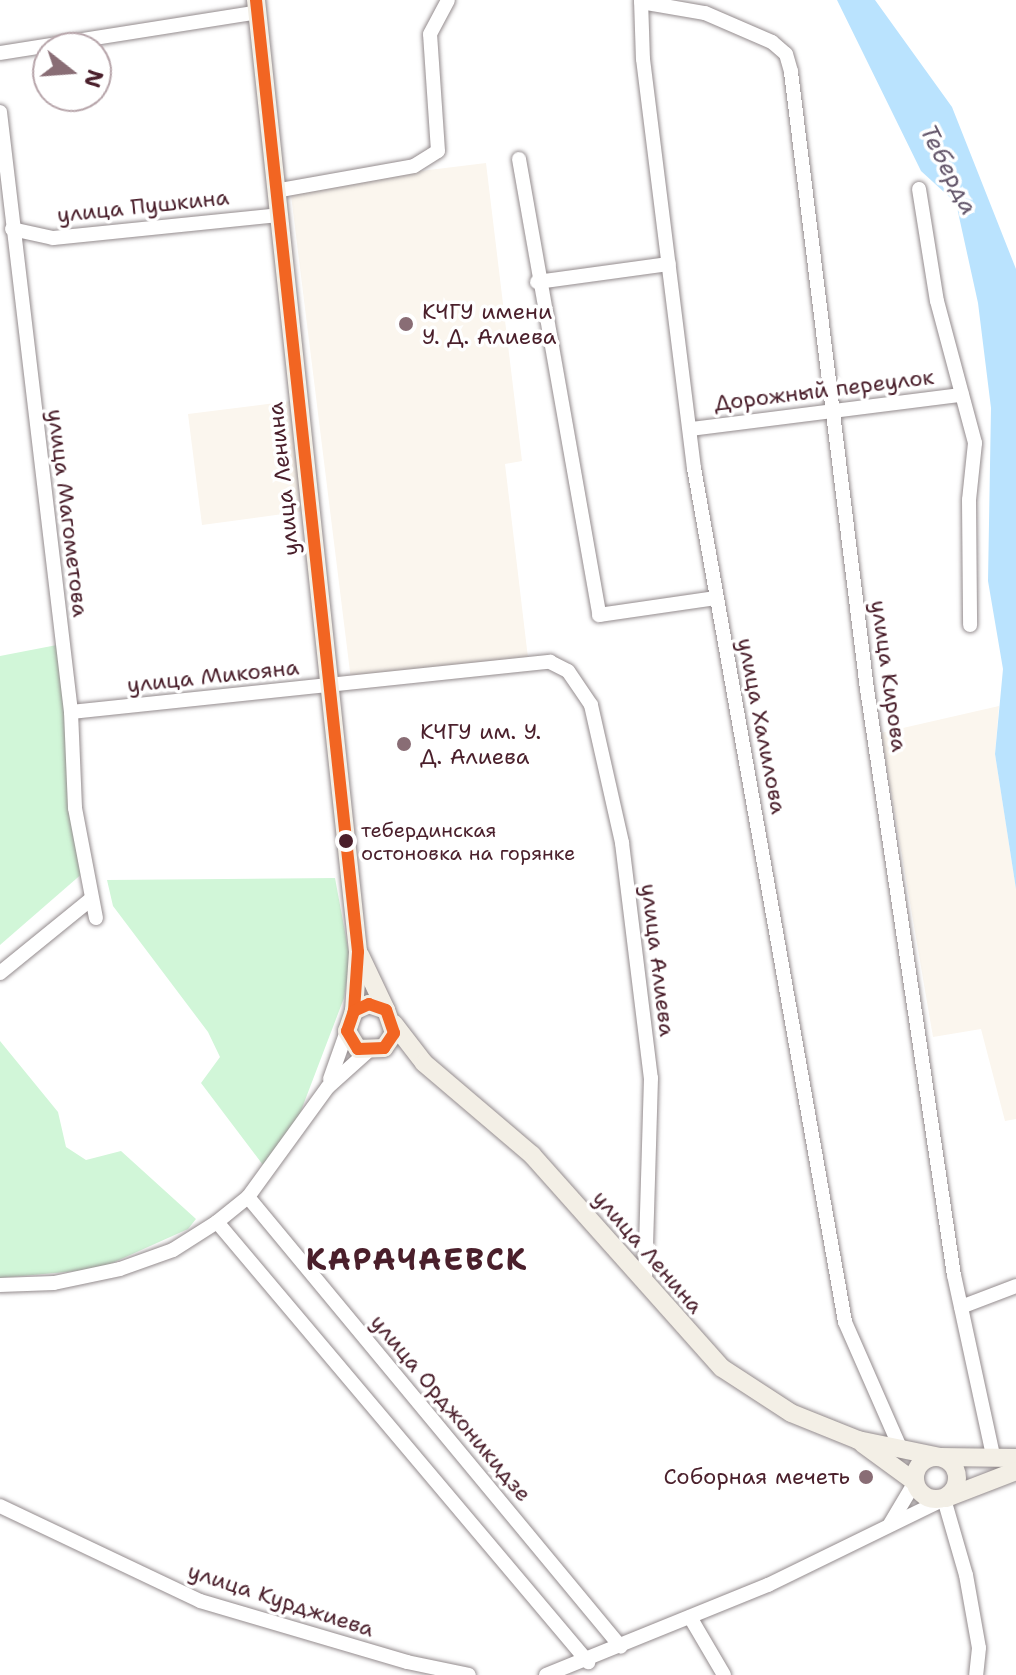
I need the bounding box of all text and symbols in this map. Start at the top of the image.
north arrow [32,32,112,112]
text: N [77,66,110,91]
water label: Теберда [913,120,983,220]
street label: улица Пушкина [56,184,230,228]
place label: КЧГУ имени У. Д. Алиева [422,298,557,350]
marker: КЧГУ имени У. Д. Алиева [397,315,415,333]
street label: Дорожный переулок [712,363,936,417]
street label: улица Ленина [262,401,304,557]
street label: улица Магометова [42,408,94,618]
street label: улица Кирова [865,599,913,753]
street label: улица Халилова [732,636,792,816]
street label: улица Микояна [126,654,300,698]
place label: КЧГУ им. У. Д. Алиева [420,718,541,770]
marker: КЧГУ им. У. Д. Алиева [395,735,413,753]
place label: тебердинская остоновка на горянке [361,818,575,865]
marker: тебердинская остоновка на горянке [338,833,354,849]
street label: улица Алиева [636,882,680,1038]
street label: улица Ленина [587,1185,709,1319]
district label: КАРАЧАЕВСК [306,1242,528,1278]
street label: улица Орджоникидзе [365,1309,537,1507]
place label: Соборная мечеть [663,1464,850,1490]
marker: Соборная мечеть [857,1468,875,1486]
street label: улица Курджиева [185,1557,377,1643]

